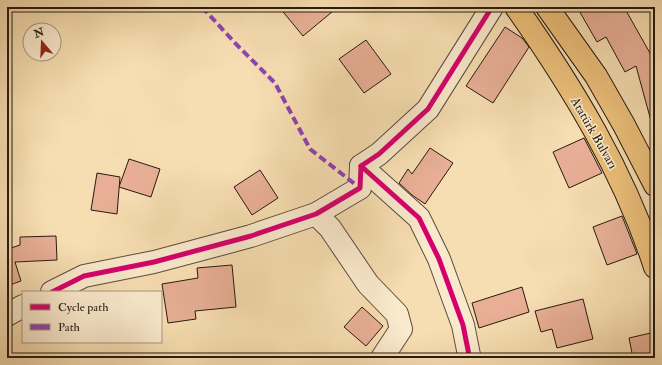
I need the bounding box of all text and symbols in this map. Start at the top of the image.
north arrow [22,22,62,62]
text: N [31,25,47,41]
street label: Atatürk Bulvarı [567,93,621,172]
legend [22,291,162,343]
text: Cycle path [58,300,109,315]
text: Path [58,320,81,335]

